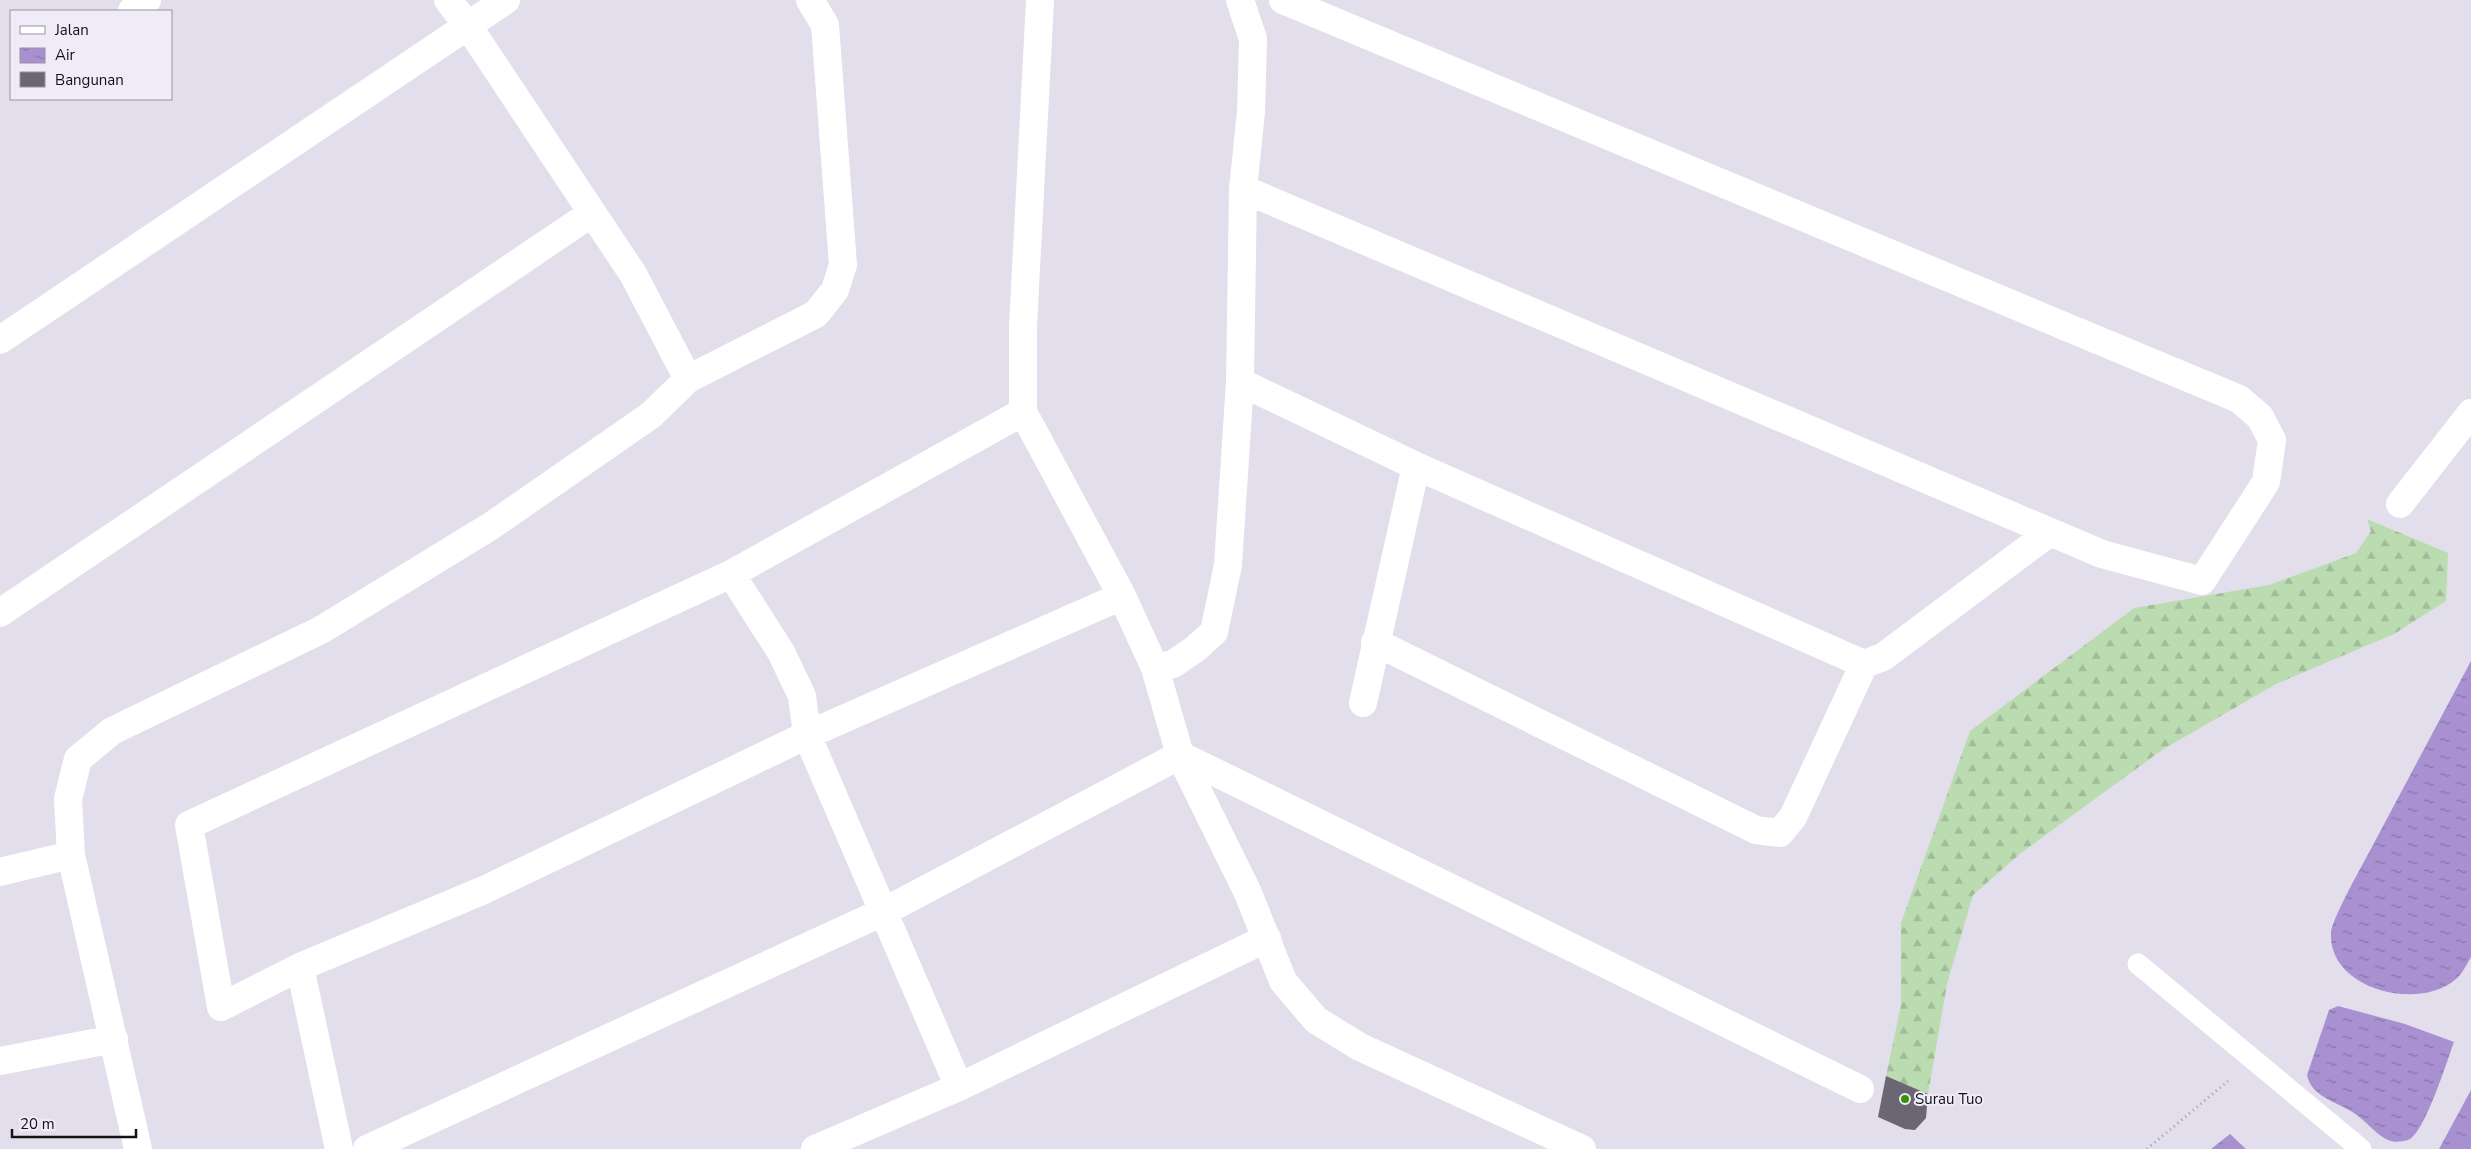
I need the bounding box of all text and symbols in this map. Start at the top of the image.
legend [10,10,172,100]
text: Jalan [54,20,89,40]
text: Air [55,45,75,65]
text: Bangunan [55,70,124,90]
place label: Surau Tuo [1915,1089,1983,1109]
marker: Surau Tuo [1899,1093,1911,1105]
scale bar [12,1106,136,1138]
text: 20 m [20,1114,55,1134]

